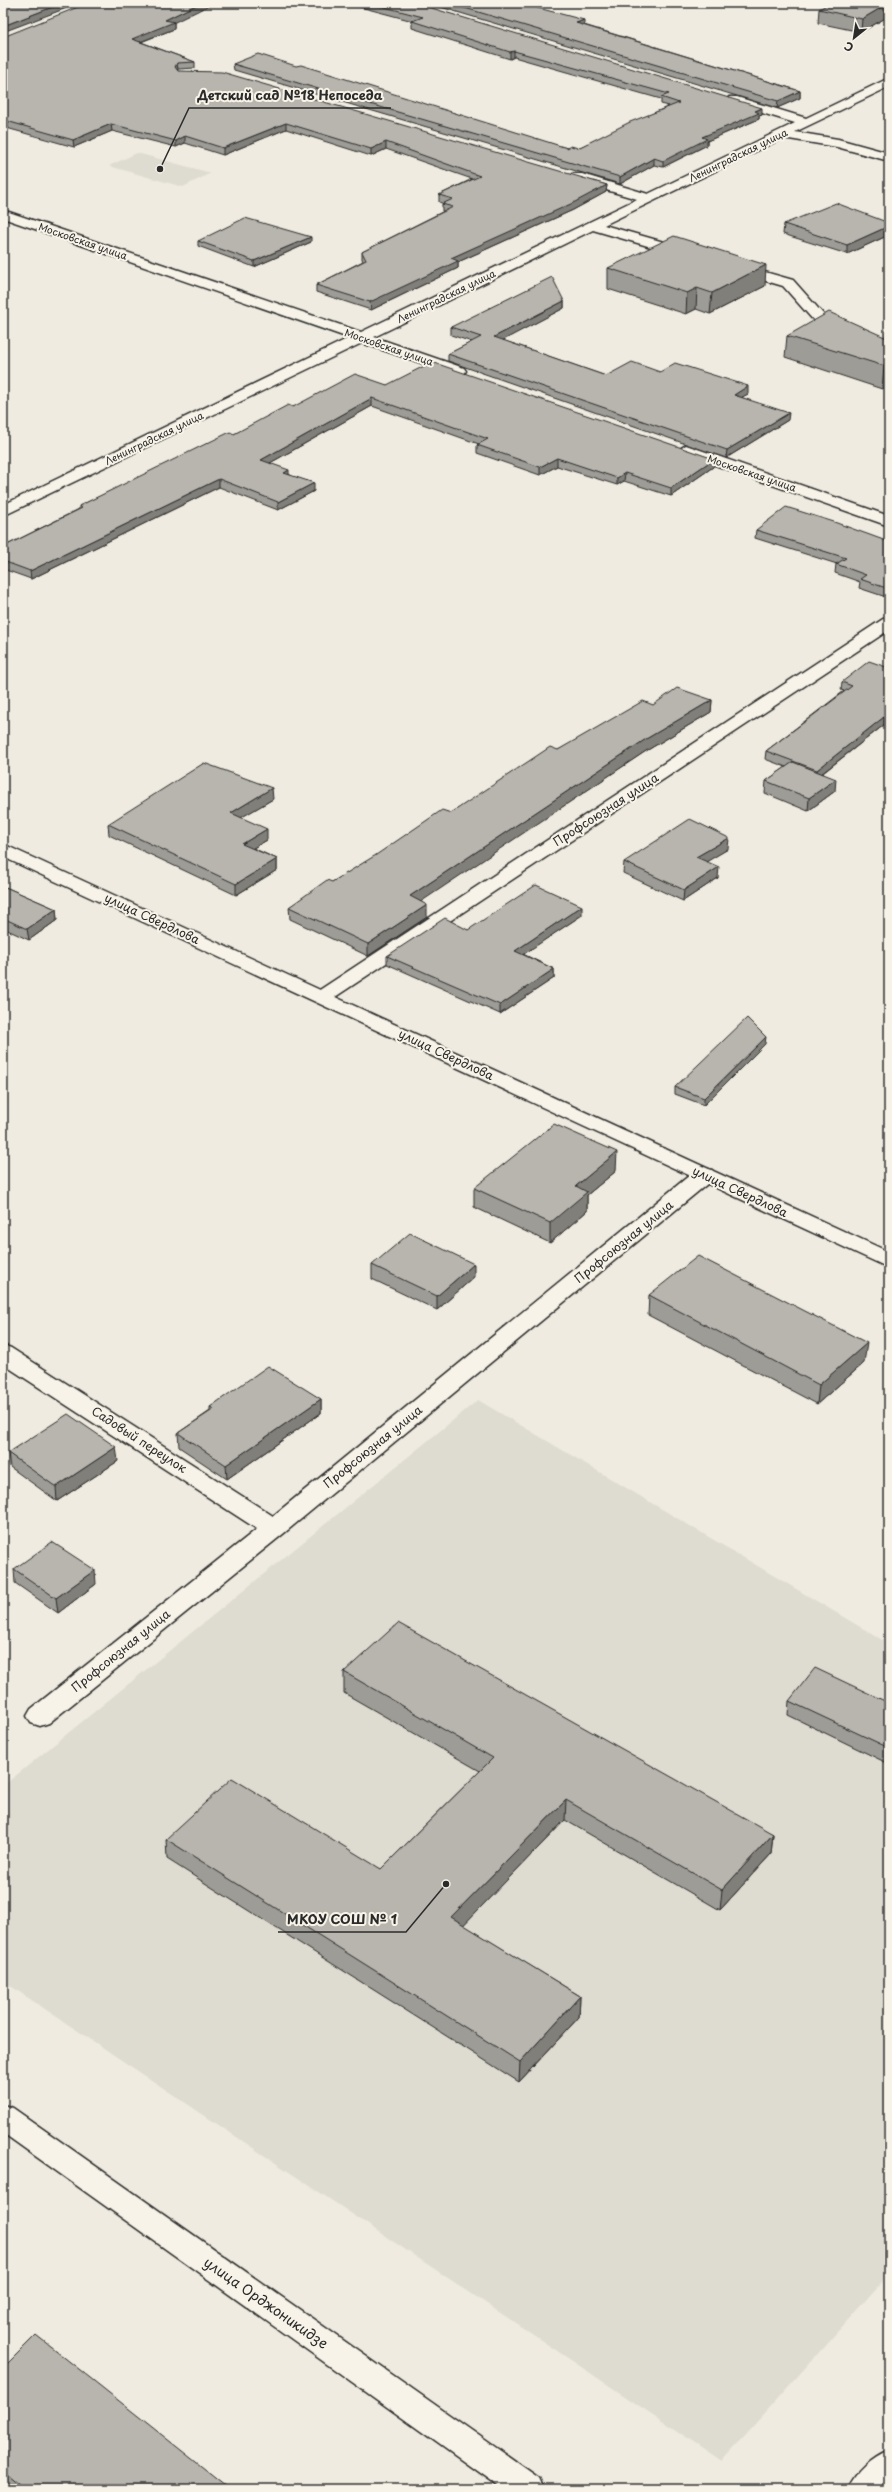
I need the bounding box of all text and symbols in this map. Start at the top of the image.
north arrow [834,18,874,58]
text: С [841,38,857,57]
callout: Детский сад №18 Непоседа [189,83,391,108]
text: Детский сад №18 Непоседа [197,85,383,104]
street label: Ленинградская улица [686,124,790,185]
street label: Московская улица [37,218,130,263]
street label: Ленинградская улица [394,265,498,326]
street label: Московская улица [343,324,436,369]
street label: Ленинградская улица [102,407,206,468]
street label: Московская улица [706,450,799,495]
street label: Профсоюзная улица [549,768,662,850]
street label: улица Свердлова [102,888,203,948]
street label: улица Свердлова [396,1024,497,1084]
street label: улица Свердлова [690,1161,791,1221]
street label: Профсоюзная улица [570,1195,677,1287]
street label: Профсоюзная улица [319,1400,426,1492]
street label: Садовый переулок [88,1402,191,1477]
street label: Профсоюзная улица [67,1604,174,1696]
callout: МКОУ СОШ № 1 [278,1907,406,1932]
text: МКОУ СОШ № 1 [287,1909,397,1928]
street label: улица Орджоникидзе [200,2252,333,2354]

